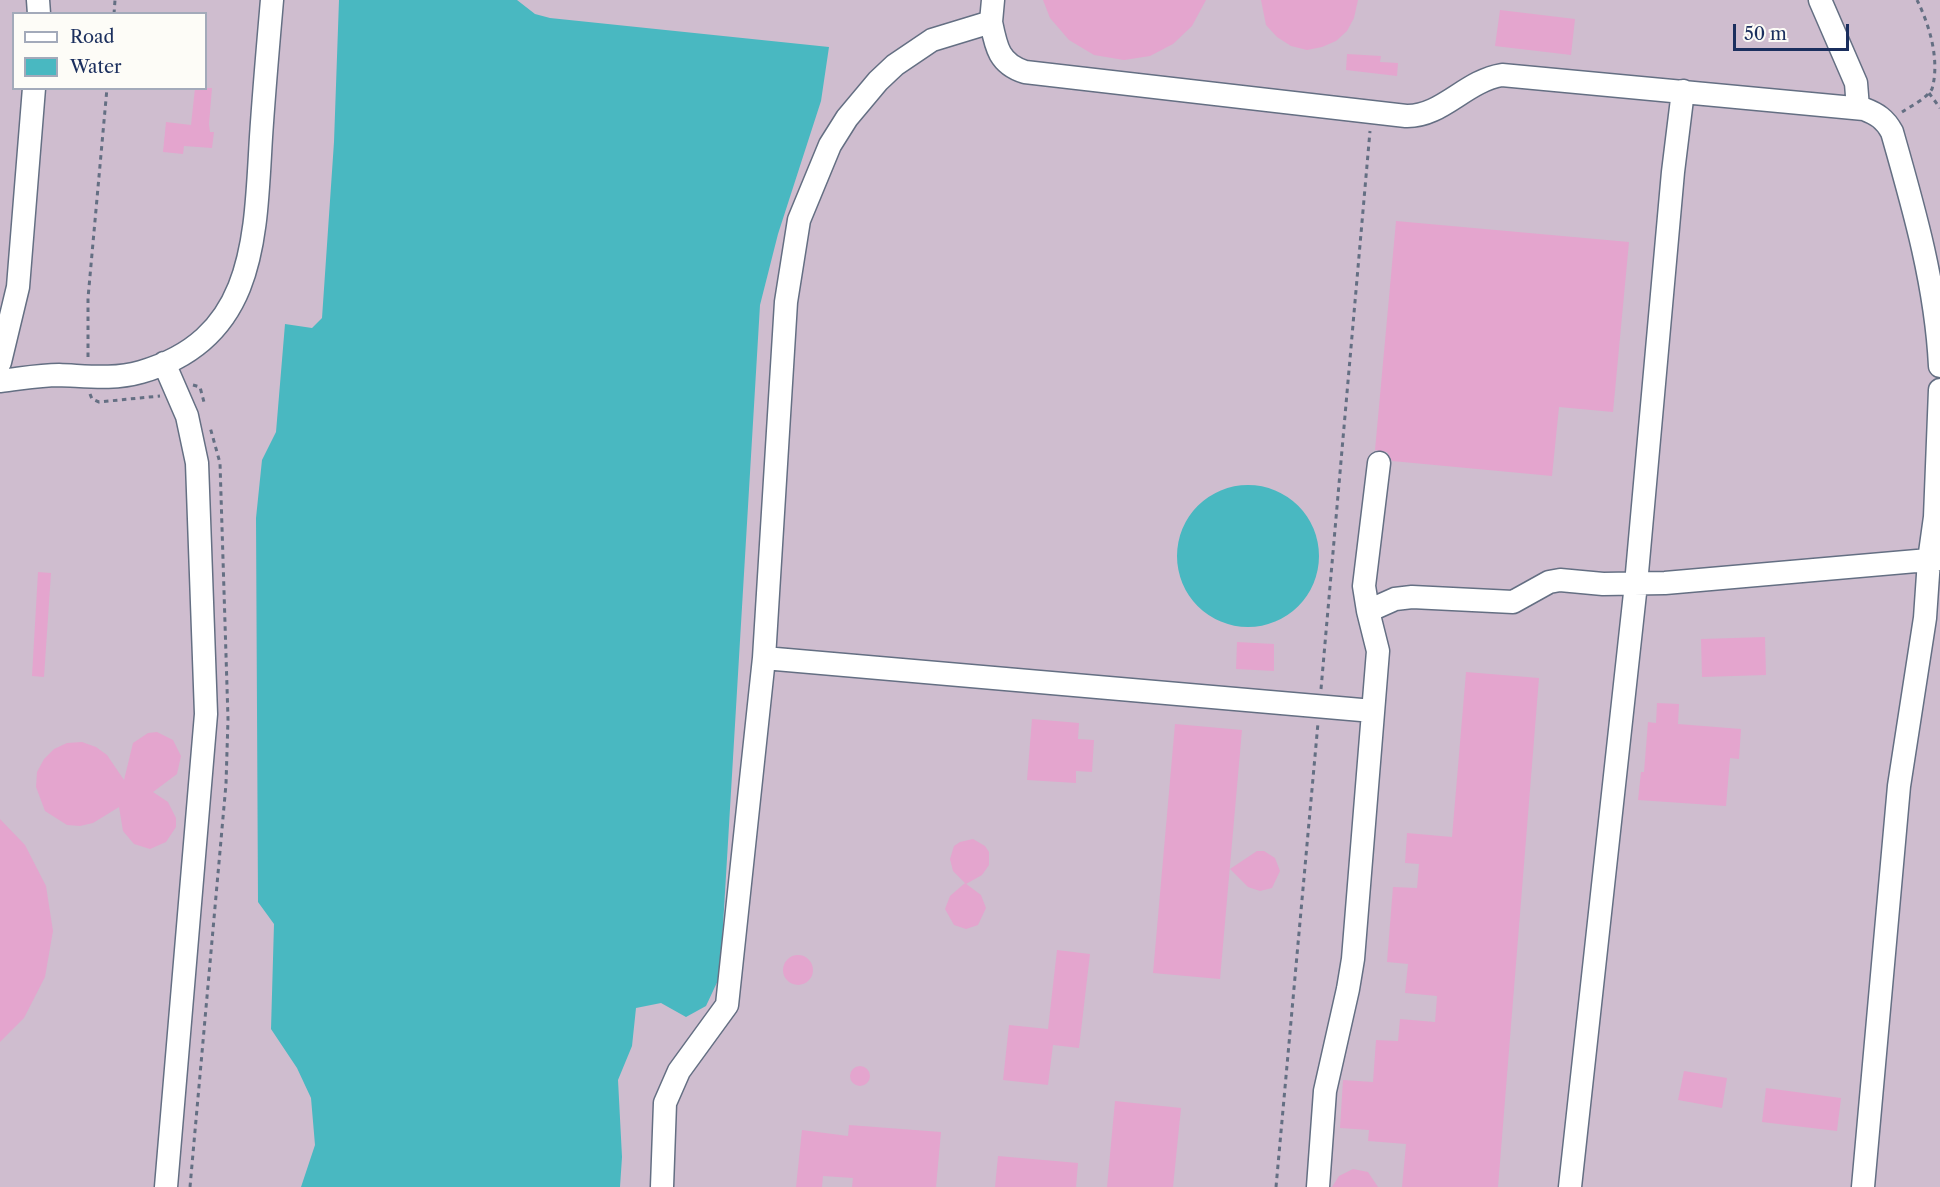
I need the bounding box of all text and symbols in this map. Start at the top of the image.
legend [12,12,207,90]
scale bar [1736,12,1852,50]
text: 50 m [1744,23,1787,45]
text: Road [70,26,115,48]
text: Water [70,56,122,78]

